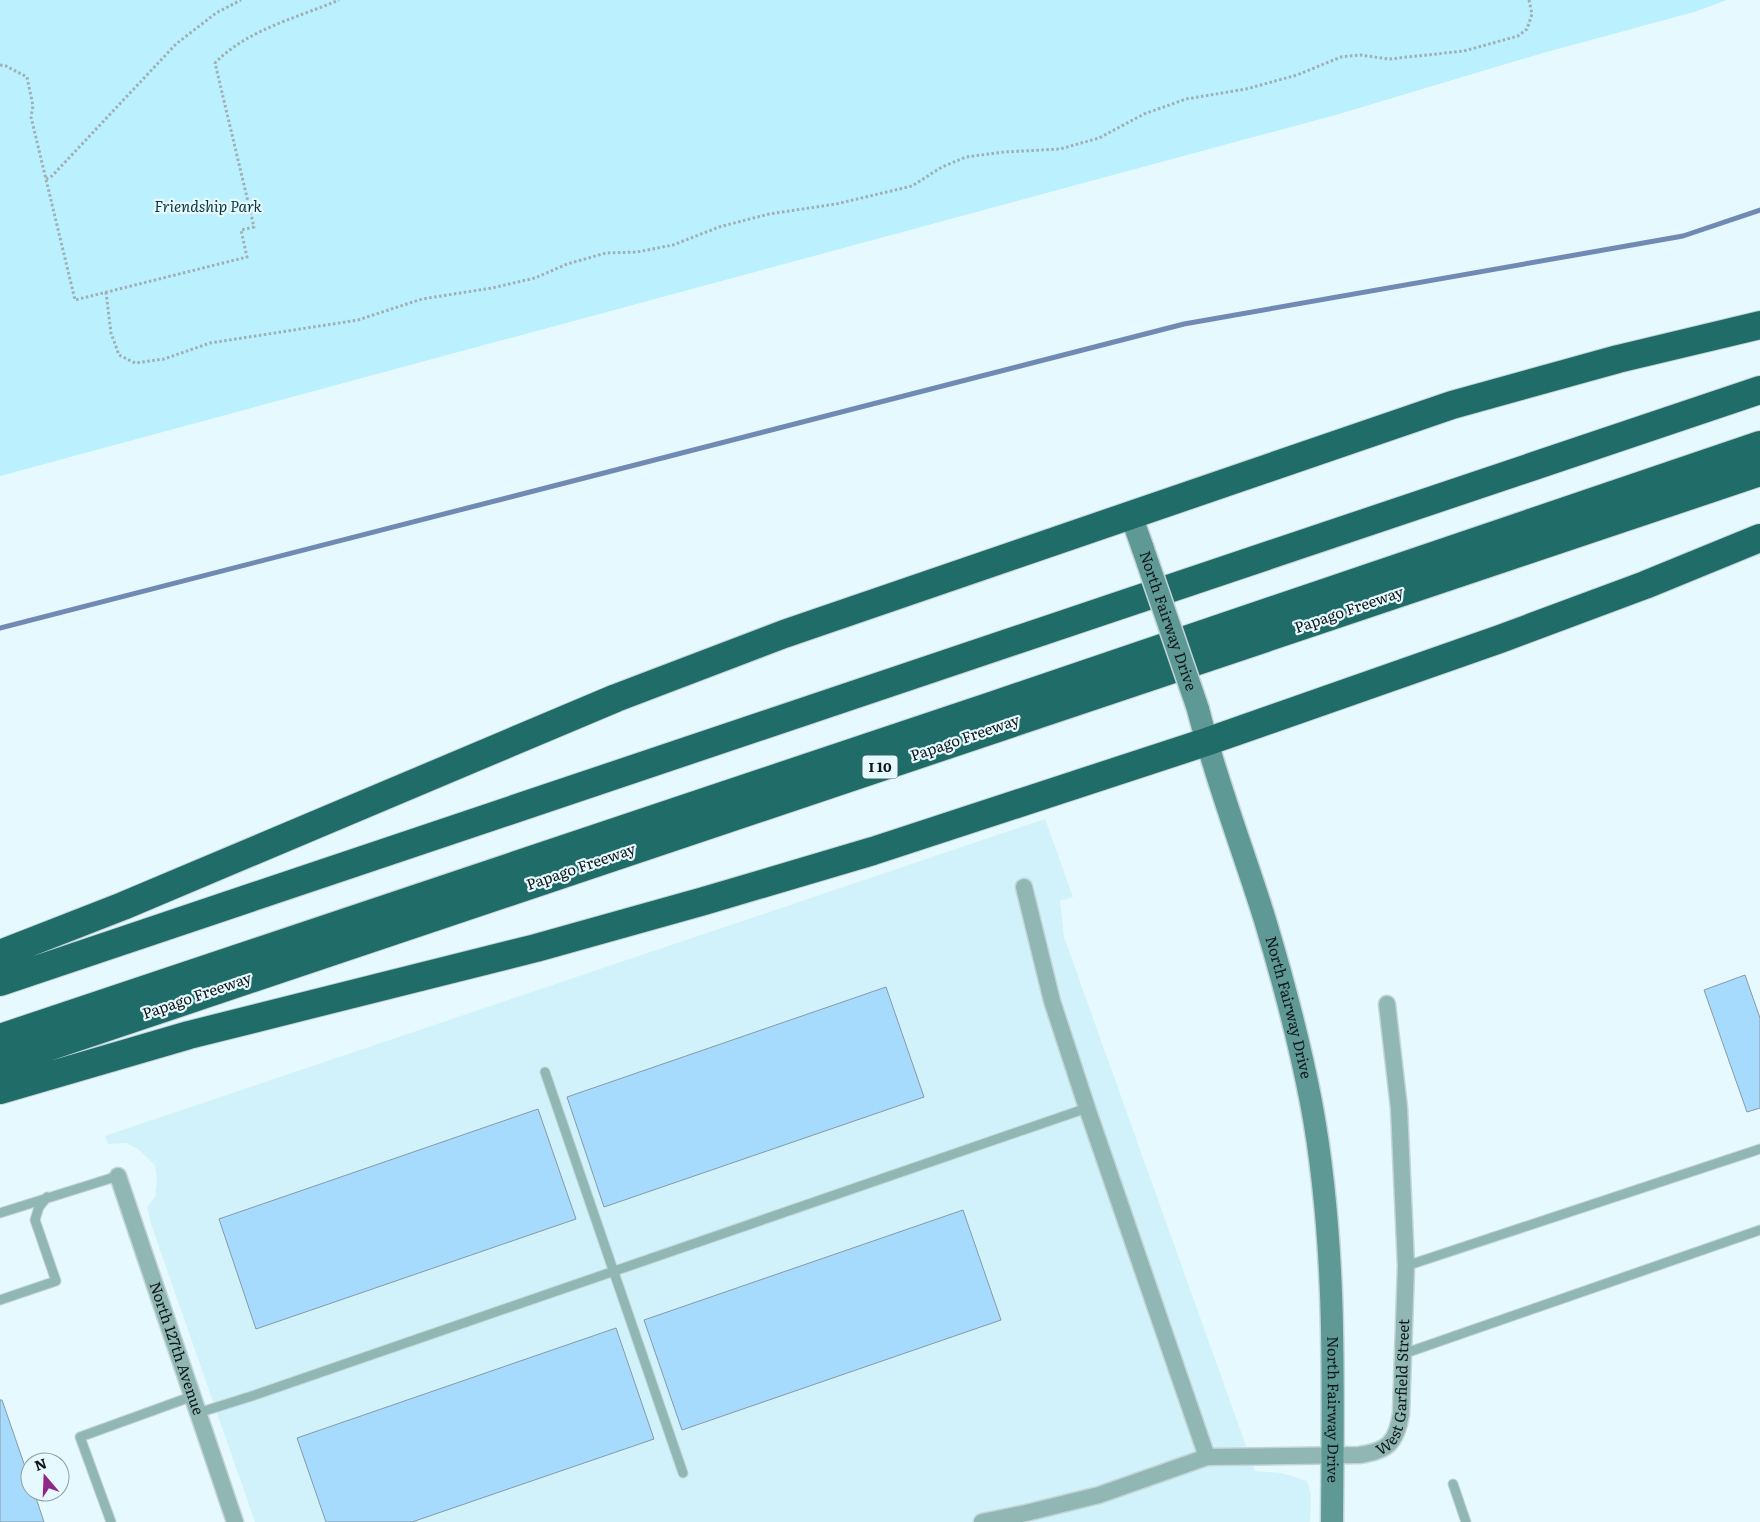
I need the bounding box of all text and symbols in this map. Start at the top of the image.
park label: Friendship Park [154,194,263,217]
street label: North Fairway Drive [1134,547,1204,694]
street label: Papago Freeway [1291,579,1407,638]
street label: Papago Freeway [907,707,1023,766]
road number: I 10 [862,756,898,779]
street label: Papago Freeway [523,836,639,895]
street label: North Fairway Drive [1260,933,1319,1081]
street label: Papago Freeway [139,965,255,1024]
street label: North 127th Avenue [144,1278,211,1418]
street label: West Garfield Street [1371,1318,1414,1460]
street label: North Fairway Drive [1322,1336,1346,1483]
north arrow [20,1452,70,1502]
text: N [32,1452,49,1475]

